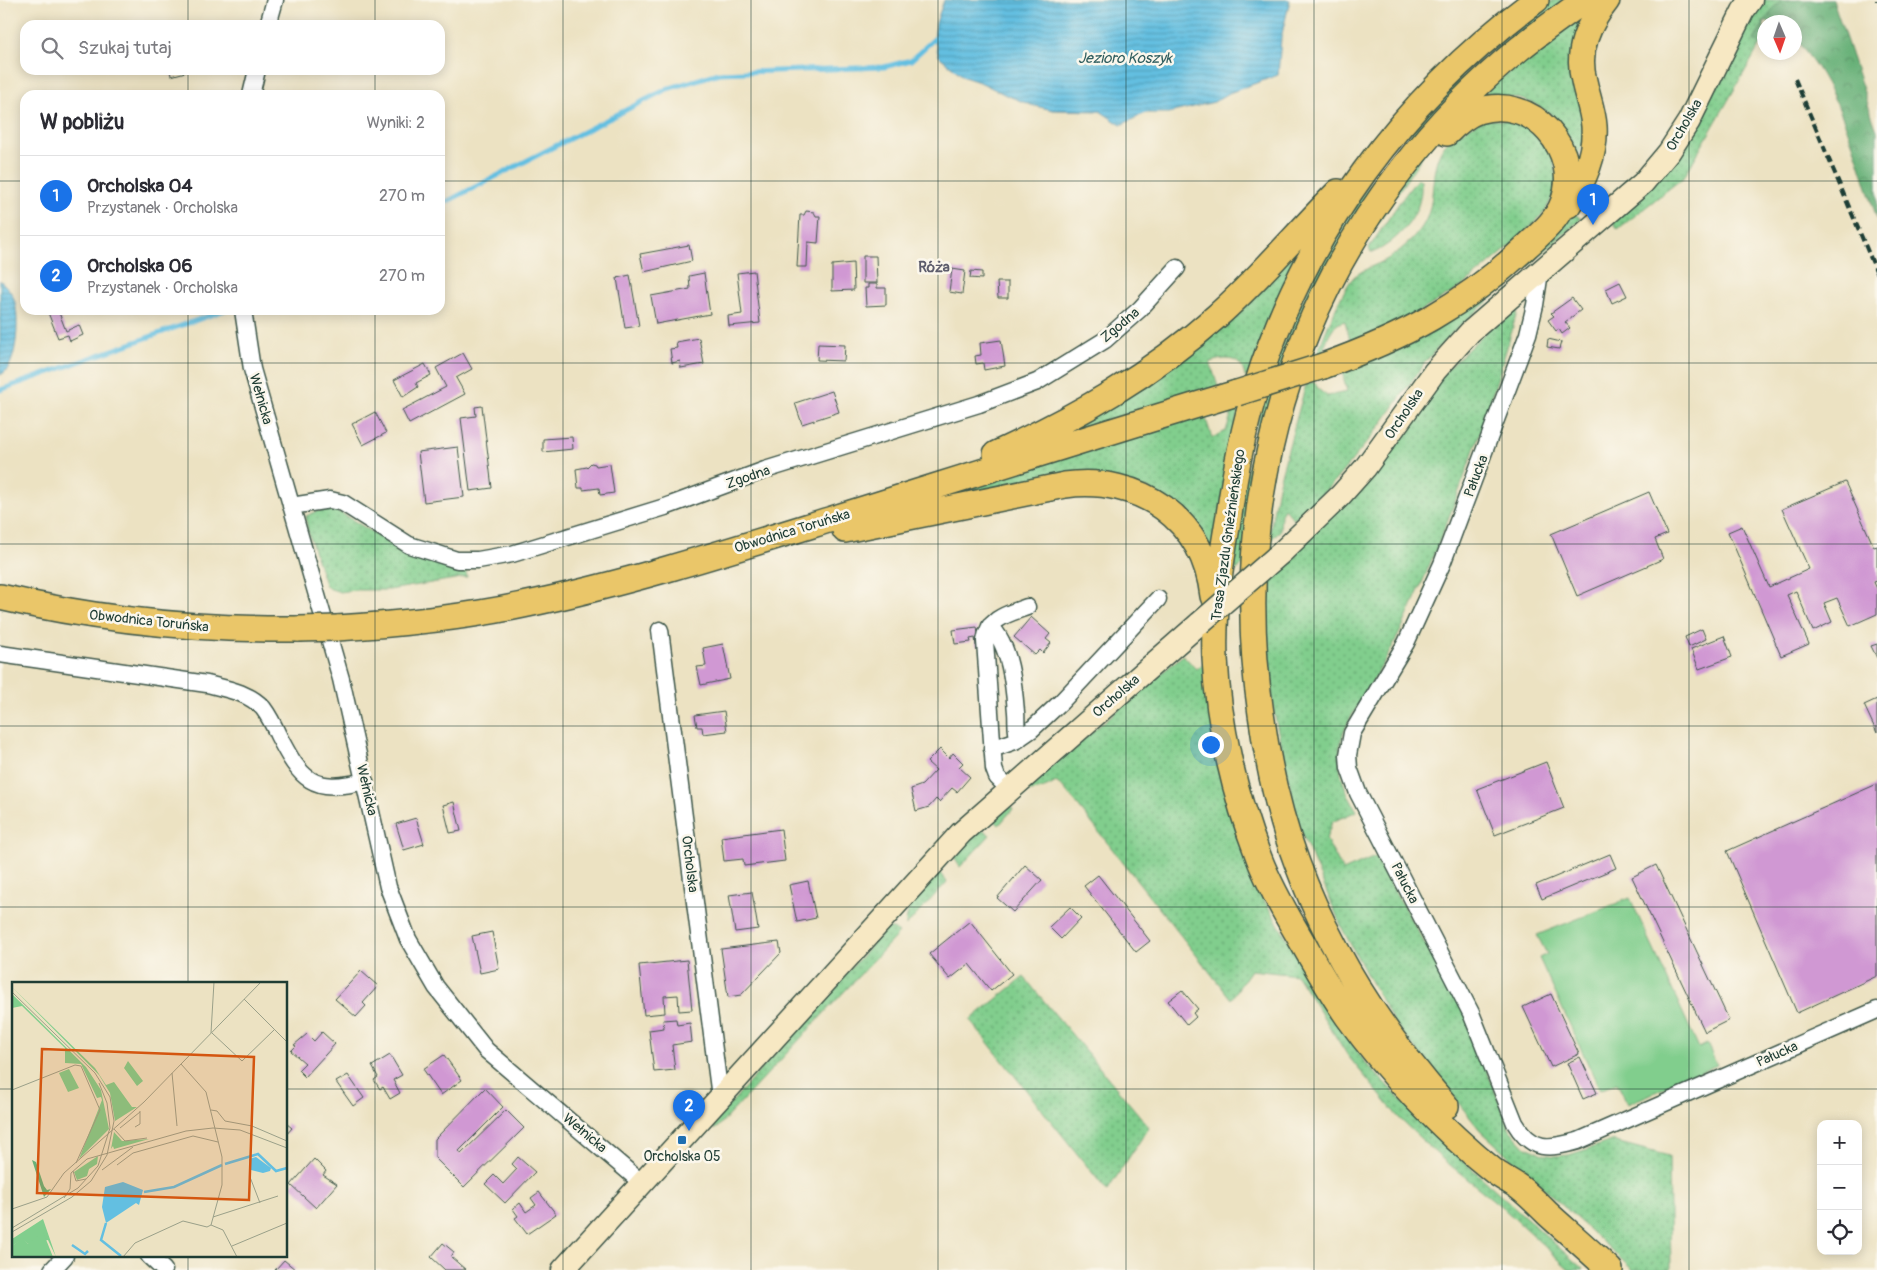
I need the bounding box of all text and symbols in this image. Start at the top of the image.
north arrow [1757,15,1802,60]
search box [20,20,445,75]
icon: search [38,34,66,62]
text: Szukaj tutaj [78,36,172,60]
water label: Jezioro Koszyk [1078,49,1174,68]
street label: Orcholska [1662,96,1706,154]
text: W pobliżu [40,109,124,136]
text: Wyniki: 2 [366,113,425,133]
text: Orcholska 04 [87,174,193,198]
pin: 1 [1577,184,1609,225]
text: 1 [53,186,59,206]
text: 270 m [379,186,425,206]
text: Przystanek · Orcholska [87,198,238,218]
text: Orcholska 06 [87,254,193,278]
district label: Róża [918,258,950,277]
text: 2 [52,266,60,286]
text: 270 m [379,266,425,286]
text: Przystanek · Orcholska [87,278,238,298]
street label: Zgodna [1097,304,1143,346]
street label: Wełnicka [246,372,276,426]
street label: Orcholska [1381,386,1427,442]
street label: Trasa Zjazdu Gnieźnieńskiego [1208,447,1249,622]
street label: Pałucka [1460,453,1492,499]
street label: Zgodna [724,462,772,492]
street label: Obwodnica Toruńska [732,505,852,557]
street label: Obwodnica Toruńska [88,606,210,636]
street label: Orcholska [1089,671,1143,721]
your location [1198,732,1224,758]
street label: Wełnicka [353,763,381,817]
street label: Orcholska [678,835,702,893]
street label: Pałucka [1388,860,1422,906]
inset map [12,982,288,1258]
street label: Pałucka [1754,1037,1800,1071]
pin: 2 [673,1090,705,1131]
street label: Wełnicka [560,1110,610,1156]
map controls [1817,1120,1862,1255]
button: + [1817,1120,1862,1165]
marker: Orcholska 05 [676,1134,688,1146]
place label: Orcholska 05 [643,1148,721,1165]
button: − [1817,1165,1862,1210]
button: locate [1817,1210,1862,1255]

